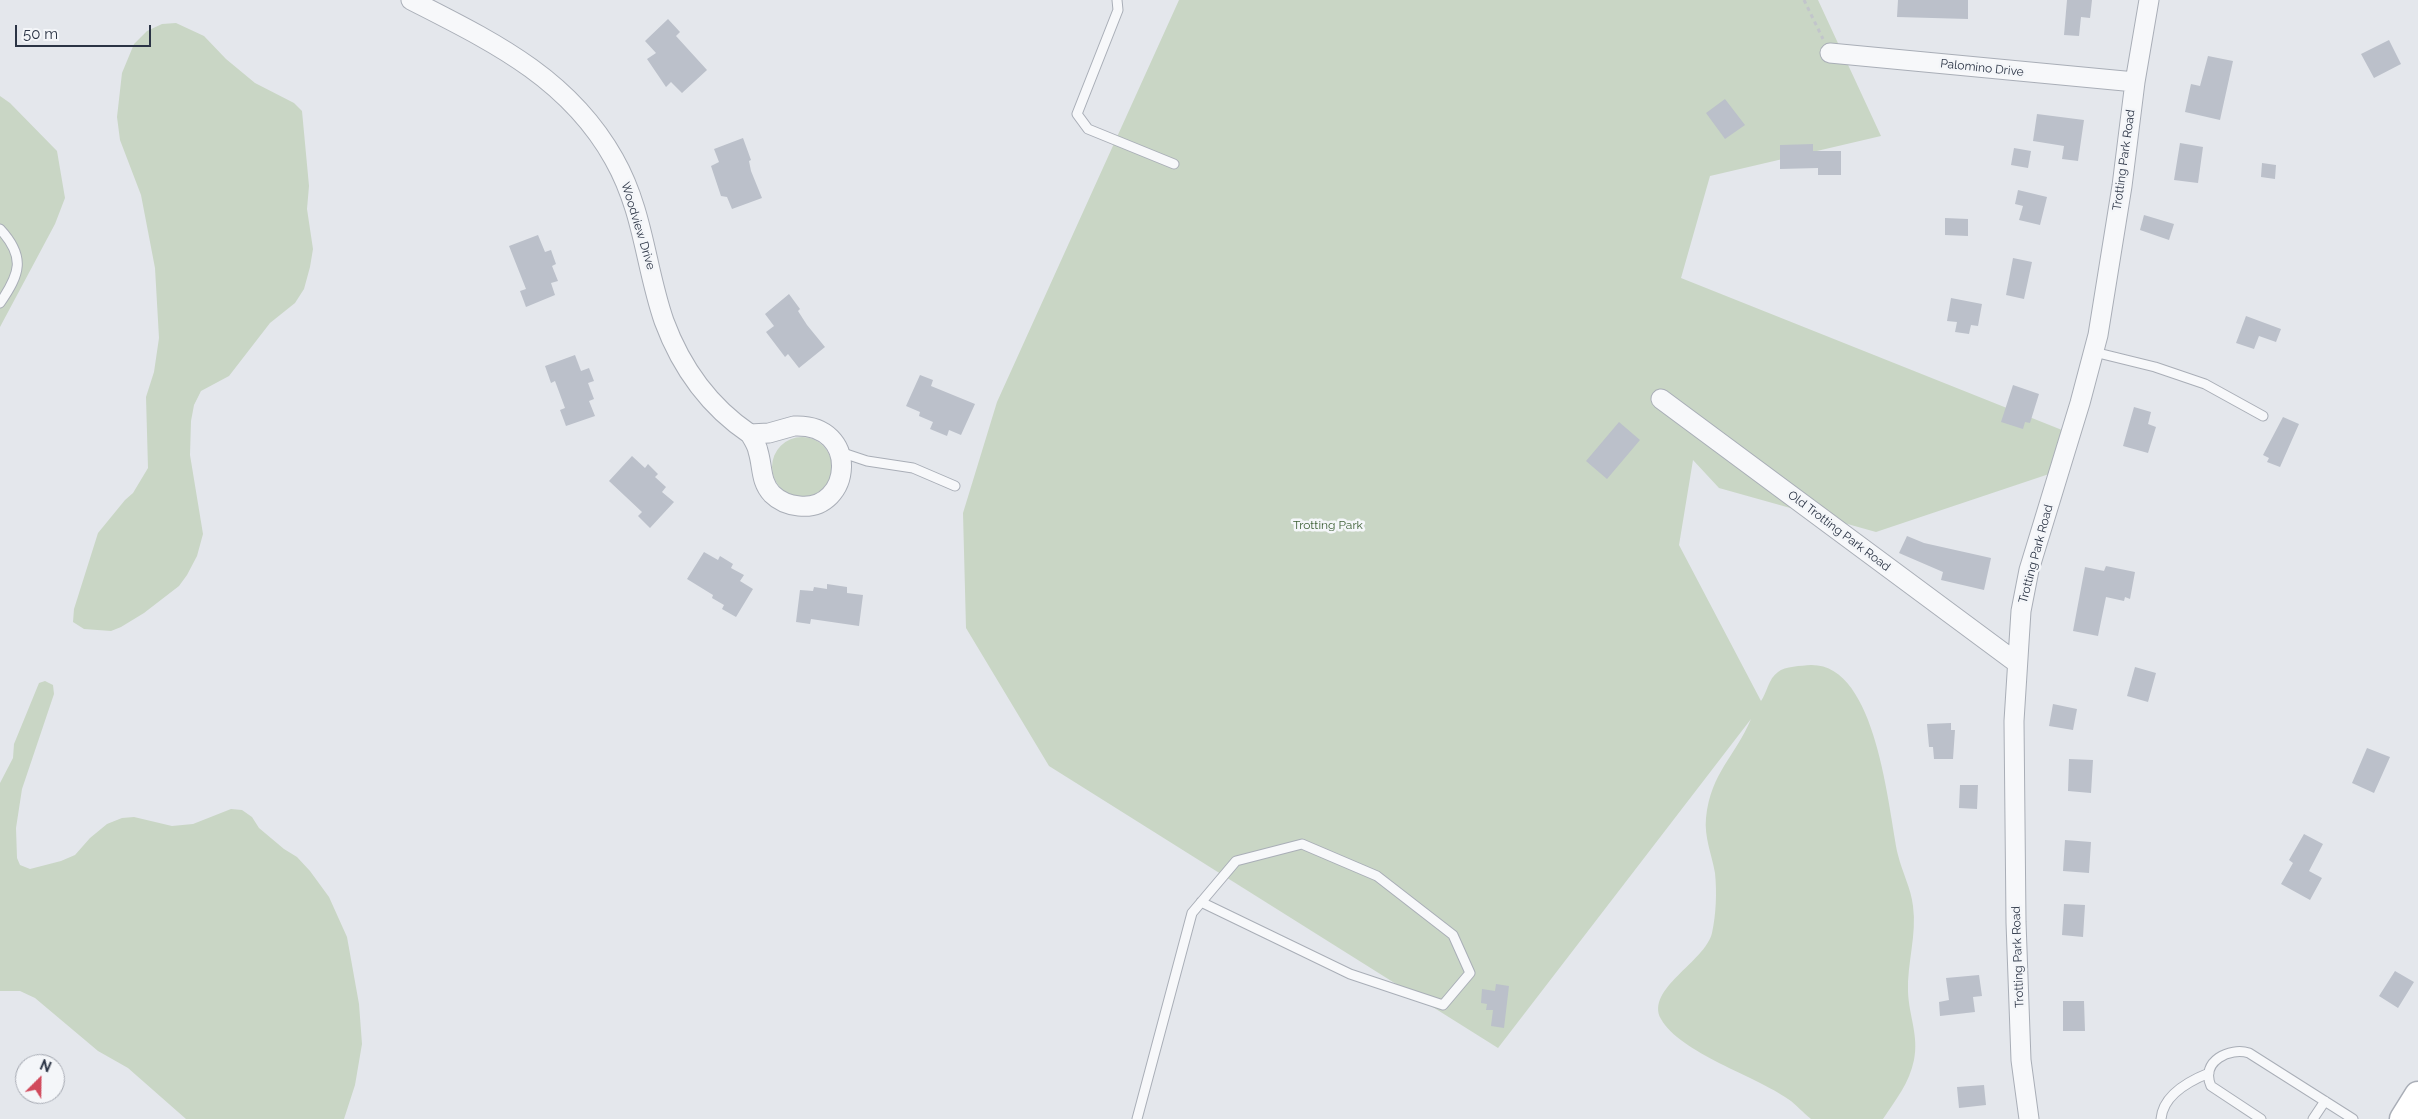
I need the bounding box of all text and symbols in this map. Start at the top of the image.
scale bar [18,15,154,47]
text: 50 m [23,25,58,43]
street label: Palomino Drive [1940,56,2024,80]
street label: Trotting Park Road [2110,109,2138,211]
street label: Woodview Drive [618,180,658,272]
street label: Old Trotting Park Road [1785,488,1893,574]
street label: Trotting Park Road [2016,503,2056,605]
park label: Trotting Park [1293,518,1363,532]
street label: Trotting Park Road [2009,906,2027,1008]
north arrow [15,1054,65,1104]
text: N [37,1057,54,1076]

